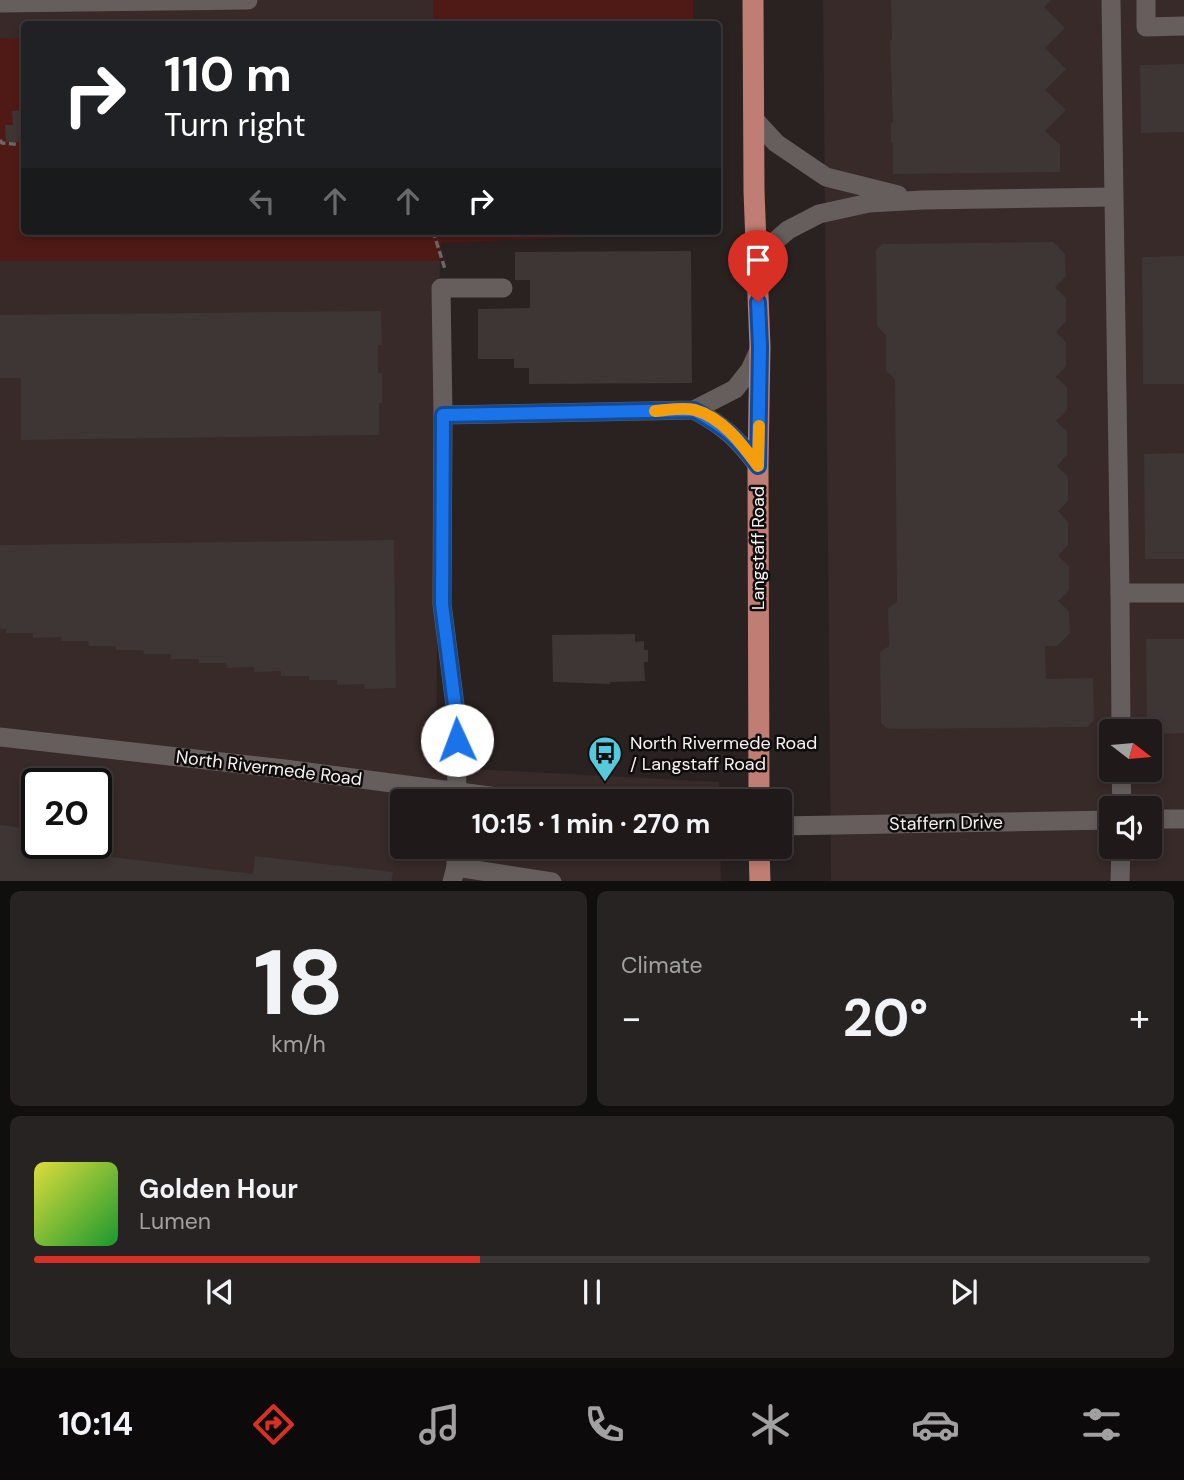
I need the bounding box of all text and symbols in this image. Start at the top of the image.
text: 110 m [164,42,292,106]
icon: right [49,49,140,140]
text: Turn right [164,104,306,146]
icon: left [243,182,281,220]
icon: ahead [316,182,354,220]
icon: ahead [389,182,427,220]
icon: right [462,182,500,220]
pin [728,230,788,302]
icon: arrive [739,241,777,279]
street label: Langstaff Road [746,486,770,610]
position arrow [420,703,494,777]
north arrow [1099,719,1162,782]
map controls [1099,719,1162,859]
place label: North Rivermede Road / Langstaff Road [630,731,817,776]
bus stop icon: North Rivermede Road / Langstaff Road [586,734,624,783]
street label: North Rivermede Road [175,745,363,791]
speed limit sign: 20 [21,768,112,859]
button: sound [1099,796,1162,859]
text: 10:15 · 1 min · 270 m [472,807,710,841]
street label: Staffern Drive [889,810,1003,836]
text: 18 [253,924,344,1042]
text: Climate [621,950,703,980]
text: 20° [843,984,928,1052]
text: − [621,993,642,1043]
text: + [1129,993,1150,1043]
text: km/h [271,1029,326,1059]
text: Golden Hour [139,1172,298,1206]
text: Lumen [139,1206,211,1236]
icon: previous [201,1273,239,1311]
icon: pause [573,1273,611,1311]
icon: next [945,1273,983,1311]
icon: directions [249,1400,298,1449]
icon: music [415,1400,464,1449]
icon: phone [580,1400,629,1449]
icon: climate [746,1400,795,1449]
icon: car [911,1400,960,1449]
icon: filters [1077,1400,1126,1449]
text: 10:14 [58,1403,133,1445]

